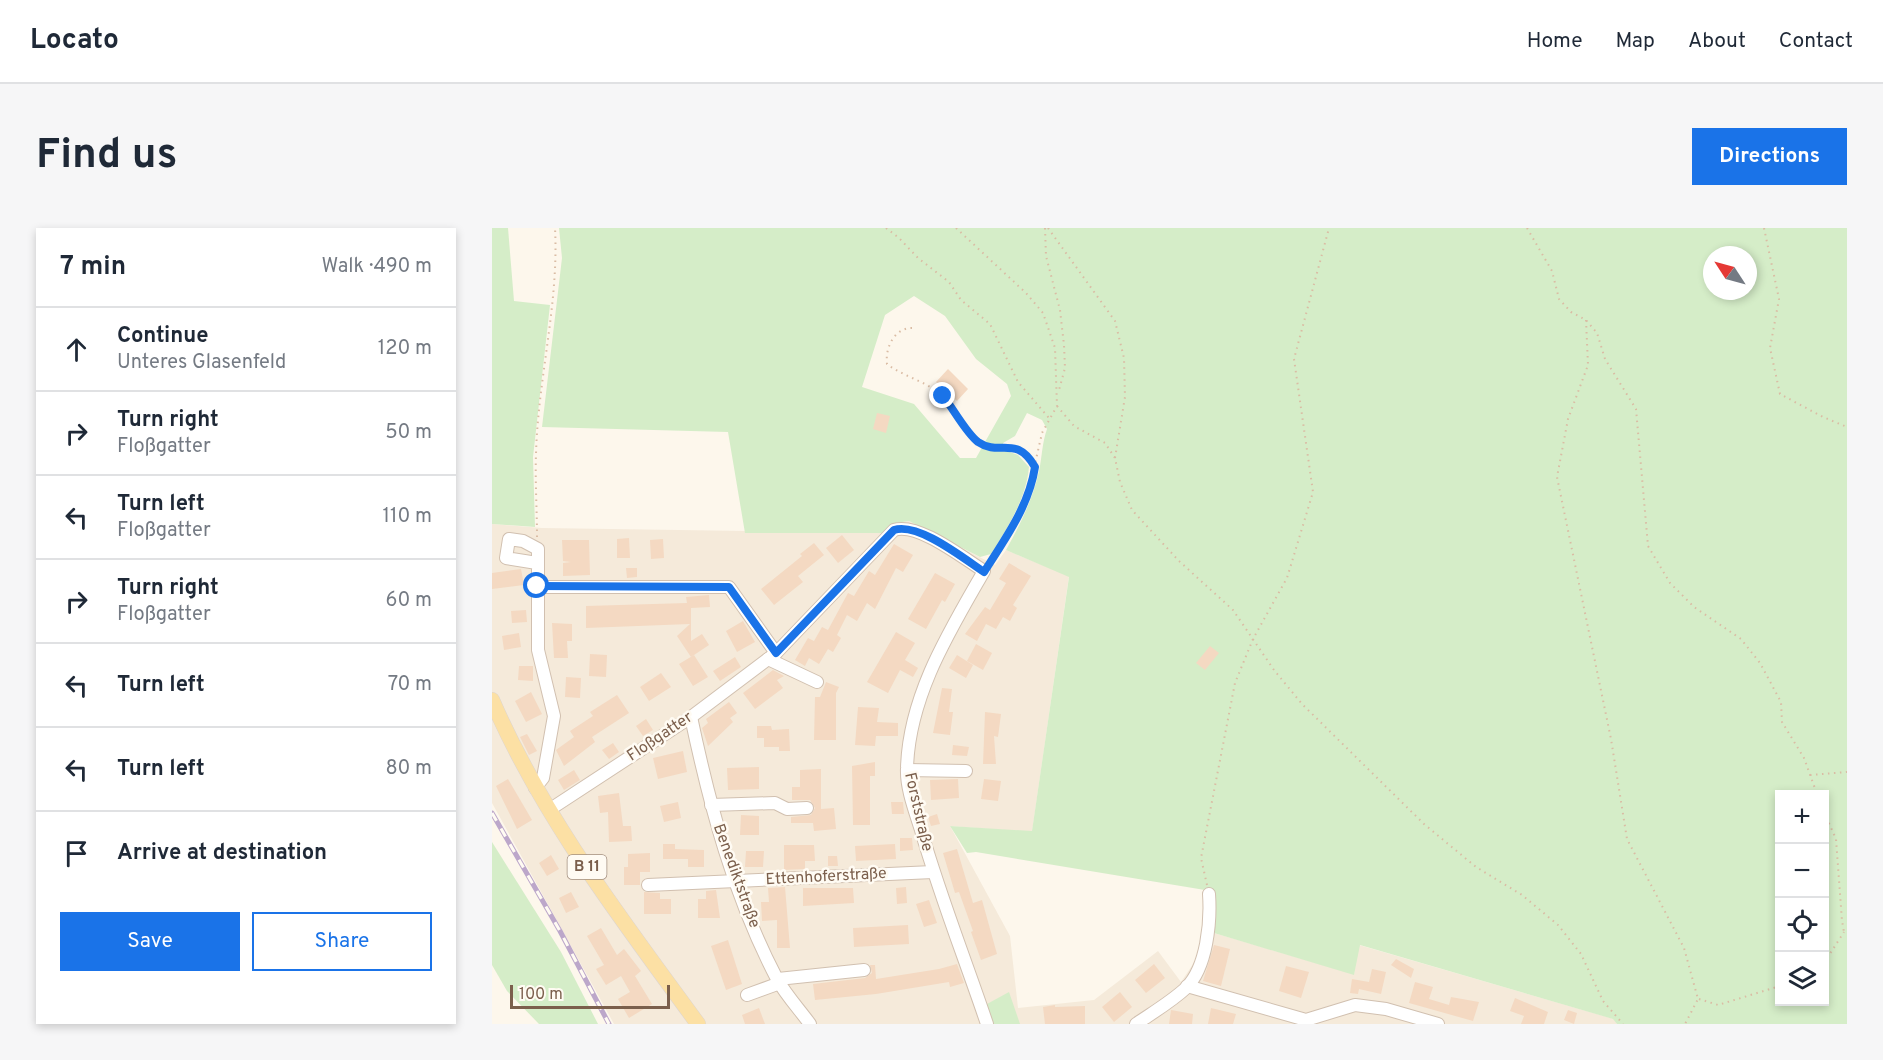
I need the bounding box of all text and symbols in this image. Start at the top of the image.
text: Locato [30,23,119,59]
text: Home [1527,28,1583,55]
text: Map [1616,28,1655,55]
text: About [1688,28,1746,55]
text: Contact [1779,28,1853,55]
button: Directions [1692,128,1847,185]
text: Find us [36,130,177,183]
north arrow [1703,246,1757,300]
text: 7 min [60,251,126,284]
text: Walk · 490 m [322,254,432,280]
text: Continue [117,323,208,350]
icon: ahead [60,333,93,366]
text: 120 m [378,336,432,362]
text: Unteres Glasenfeld [117,350,286,376]
route end [929,382,955,408]
text: Turn right [117,407,219,434]
icon: right [60,417,93,450]
text: 50 m [385,420,432,446]
text: Floßgatter [117,434,211,460]
text: Turn left [117,491,205,518]
icon: left [60,501,93,534]
text: 110 m [383,504,432,530]
text: Floßgatter [117,518,211,544]
route start [523,572,549,598]
text: Turn right [117,575,219,602]
icon: right [60,585,93,618]
text: 60 m [386,588,432,614]
text: Floßgatter [117,602,211,628]
icon: left [60,669,93,702]
text: Turn left [117,672,205,699]
text: 70 m [388,672,432,698]
street label: Floßgatter [623,708,697,766]
icon: left [60,753,93,786]
text: Turn left [117,756,205,783]
text: 80 m [386,756,432,782]
street label: Forststraße [899,771,937,853]
map controls [1775,790,1829,1006]
button: + [1775,790,1829,844]
street label: Benediktstraße [708,821,764,931]
icon: arrive [60,837,93,870]
text: Arrive at destination [117,840,327,867]
button: − [1775,844,1829,898]
road number: B 11 [568,855,607,879]
street label: Ettenhoferstraße [765,864,887,890]
button: locate [1775,898,1829,952]
button: Save [60,912,240,971]
button: Share [252,912,432,971]
button: layers [1775,952,1829,1006]
scale bar [510,982,670,1010]
text: 100 m [519,985,563,1005]

